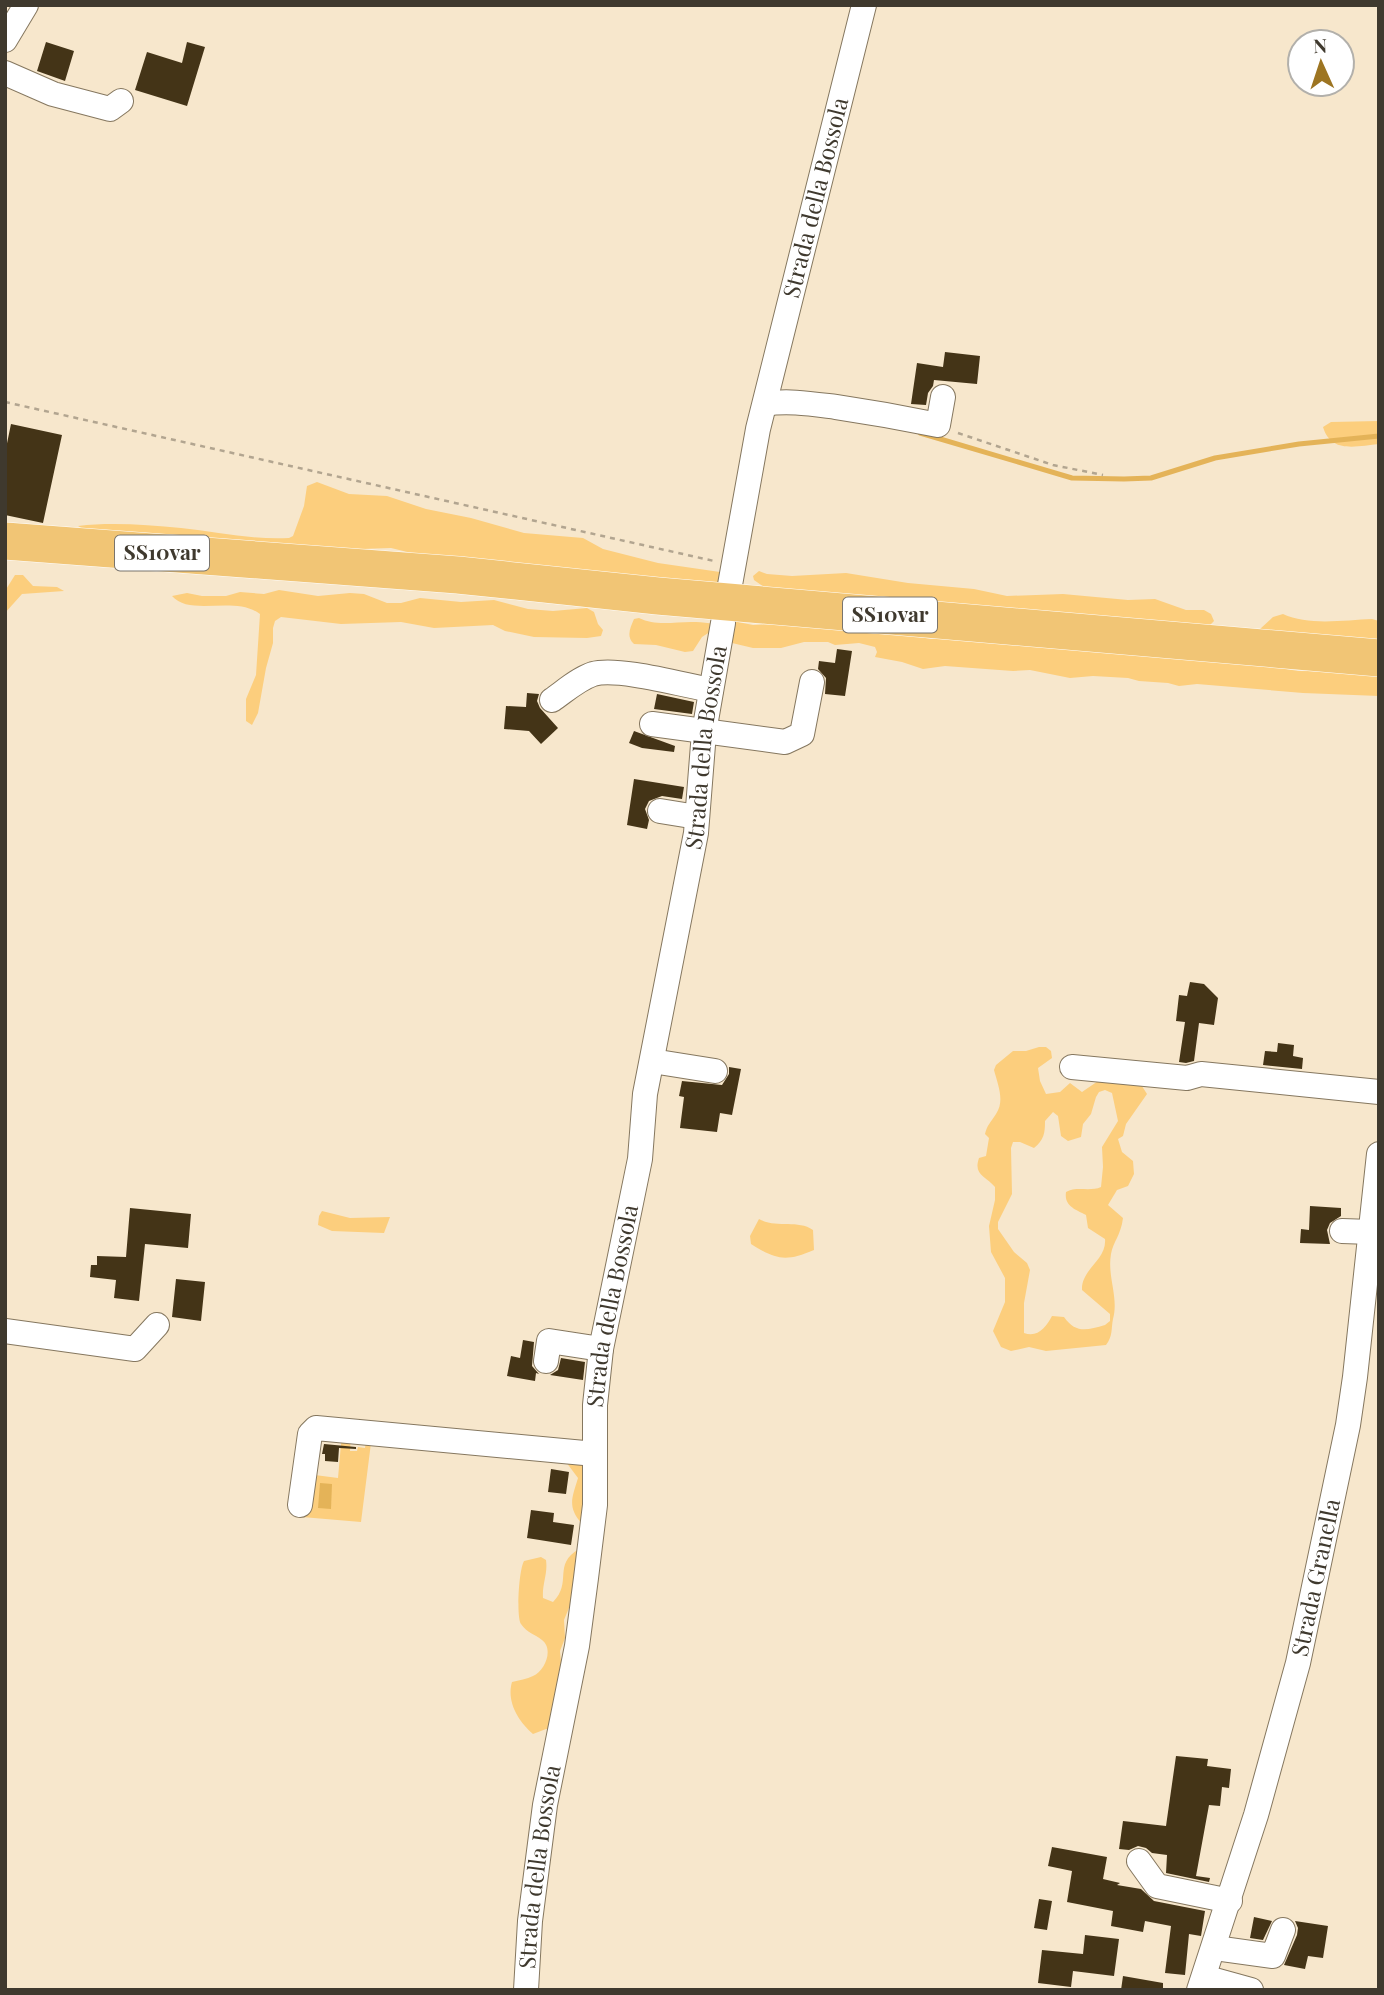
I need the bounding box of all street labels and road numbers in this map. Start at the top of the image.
street label: Strada della Bossola [774,93,854,301]
road number: SS10var [115,536,209,570]
road number: SS10var [843,598,937,632]
street label: Strada della Bossola [676,642,733,852]
street label: Strada della Bossola [578,1201,644,1409]
street label: Strada Granella [1283,1495,1346,1659]
street label: Strada della Bossola [510,1761,567,1970]

